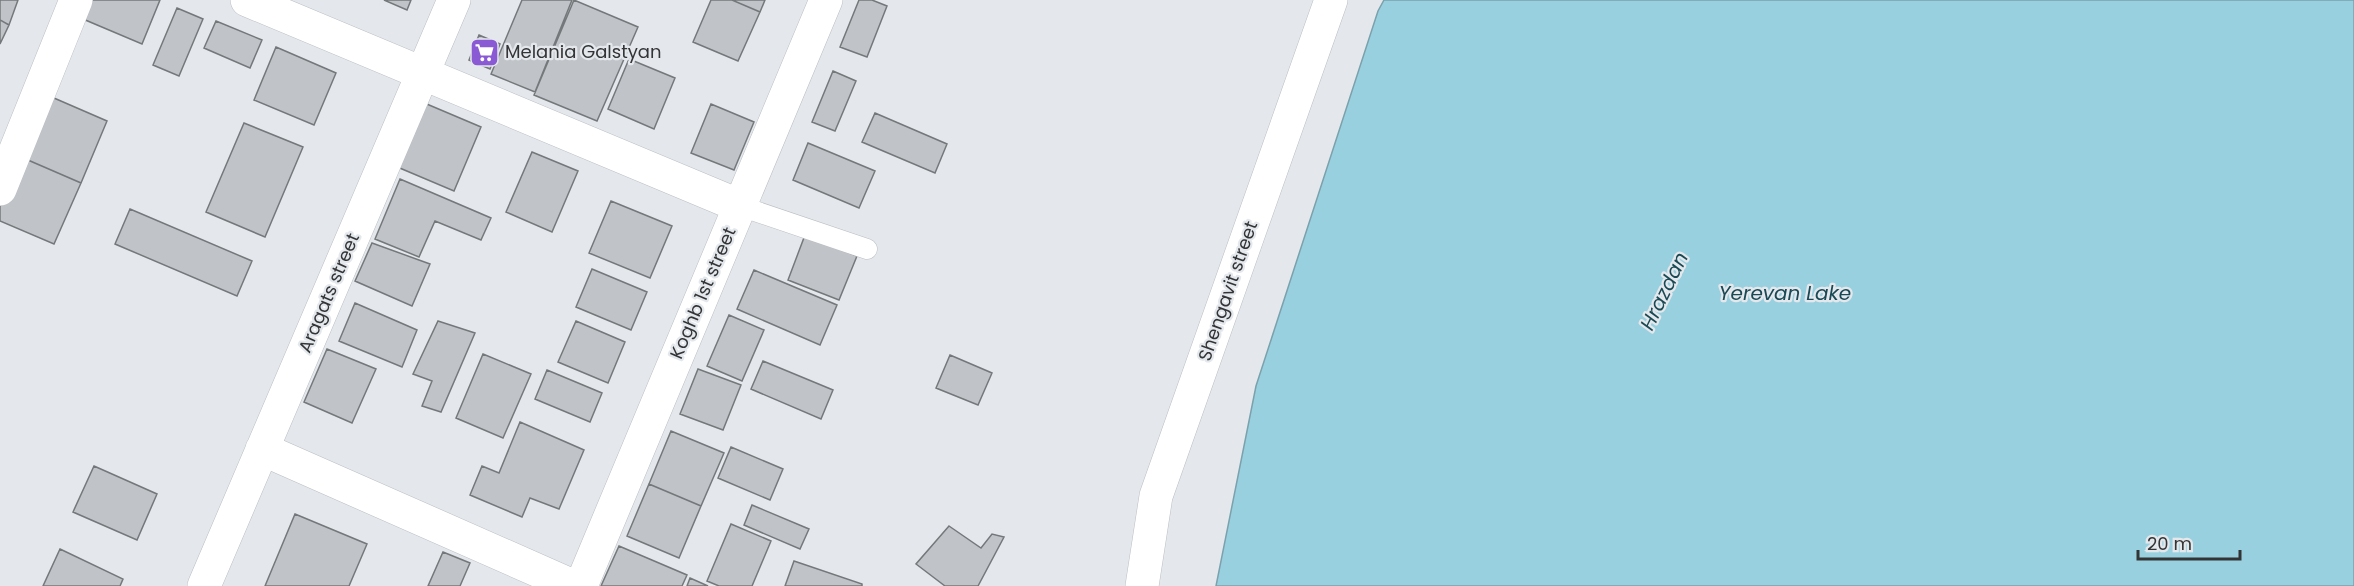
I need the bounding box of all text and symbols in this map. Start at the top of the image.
supermarket icon: Melania Galstyan [468,36,500,68]
place label: Melania Galstyan [505,39,662,64]
street label: Shengavit street [1192,217,1263,364]
street label: Koghb 1st street [663,223,742,363]
street label: Aragats street [292,229,365,356]
water label: Hrazdan [1633,247,1695,335]
water label: Yerevan Lake [1719,279,1851,307]
scale bar [2138,523,2240,561]
text: 20 m [2147,531,2192,556]

